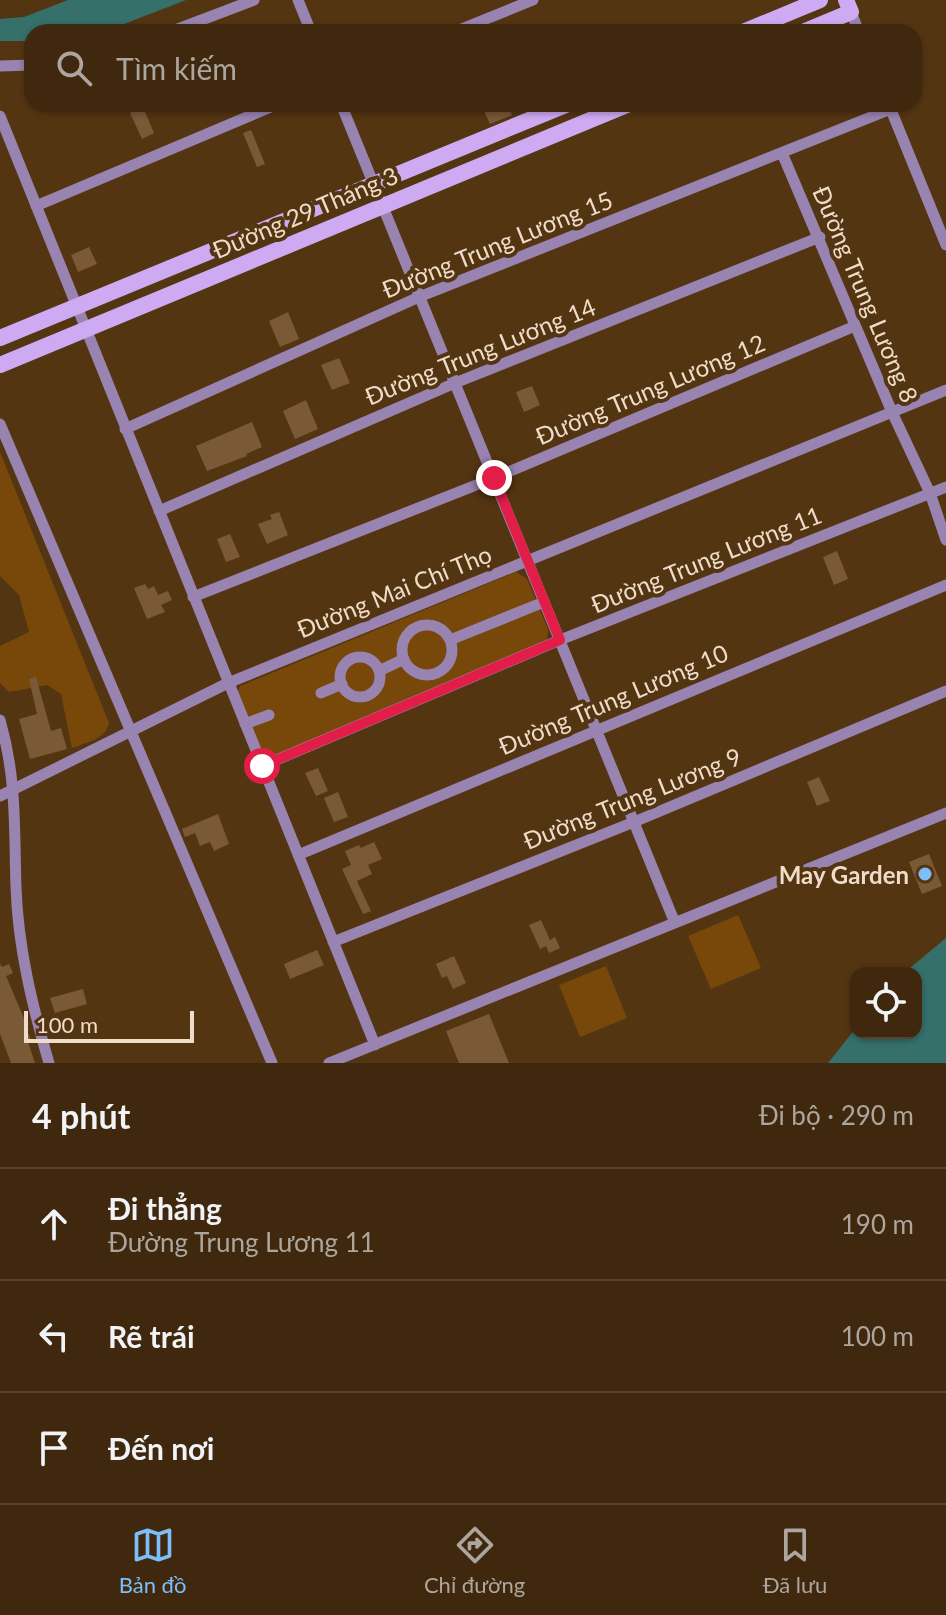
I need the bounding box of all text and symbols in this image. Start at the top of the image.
search box [24,24,922,112]
icon: search [52,46,96,90]
text: Tìm kiếm [116,50,237,86]
street label: Đường 29 Tháng 3 [208,160,402,264]
street label: Đường Trung Lương 8 [807,181,925,407]
street label: Đường Trung Lương 15 [377,184,617,304]
street label: Đường Trung Lương 14 [360,291,600,411]
street label: Đường Trung Lương 12 [531,328,769,450]
route end [476,460,512,496]
street label: Đường Trung Lương 11 [586,499,826,619]
street label: Đường Mai Chí Thọ [292,539,496,643]
street label: Đường Trung Lương 10 [494,638,732,760]
street label: Đường Trung Lương 9 [519,741,745,855]
route start [244,748,280,784]
place label: May Garden [779,860,909,889]
marker: May Garden [916,865,934,883]
map controls [850,967,922,1039]
button: locate [850,967,922,1039]
scale bar [24,1007,194,1043]
text: 100 m [36,1011,98,1038]
text: 4 phút [32,1095,130,1136]
text: Đi bộ · 290 m [759,1099,914,1131]
text: Đi thẳng [108,1190,222,1226]
icon: ahead [32,1202,76,1246]
text: 190 m [841,1208,914,1240]
text: Đường Trung Lương 11 [108,1226,375,1258]
icon: left [32,1314,76,1358]
text: Rẽ trái [108,1318,195,1354]
text: 100 m [841,1320,914,1352]
icon: arrive [32,1426,76,1470]
text: Đến nơi [108,1430,214,1466]
tab: Bản đồ [119,1523,186,1598]
tab: Chỉ đường [424,1523,525,1598]
tab: Đã lưu [763,1523,827,1598]

